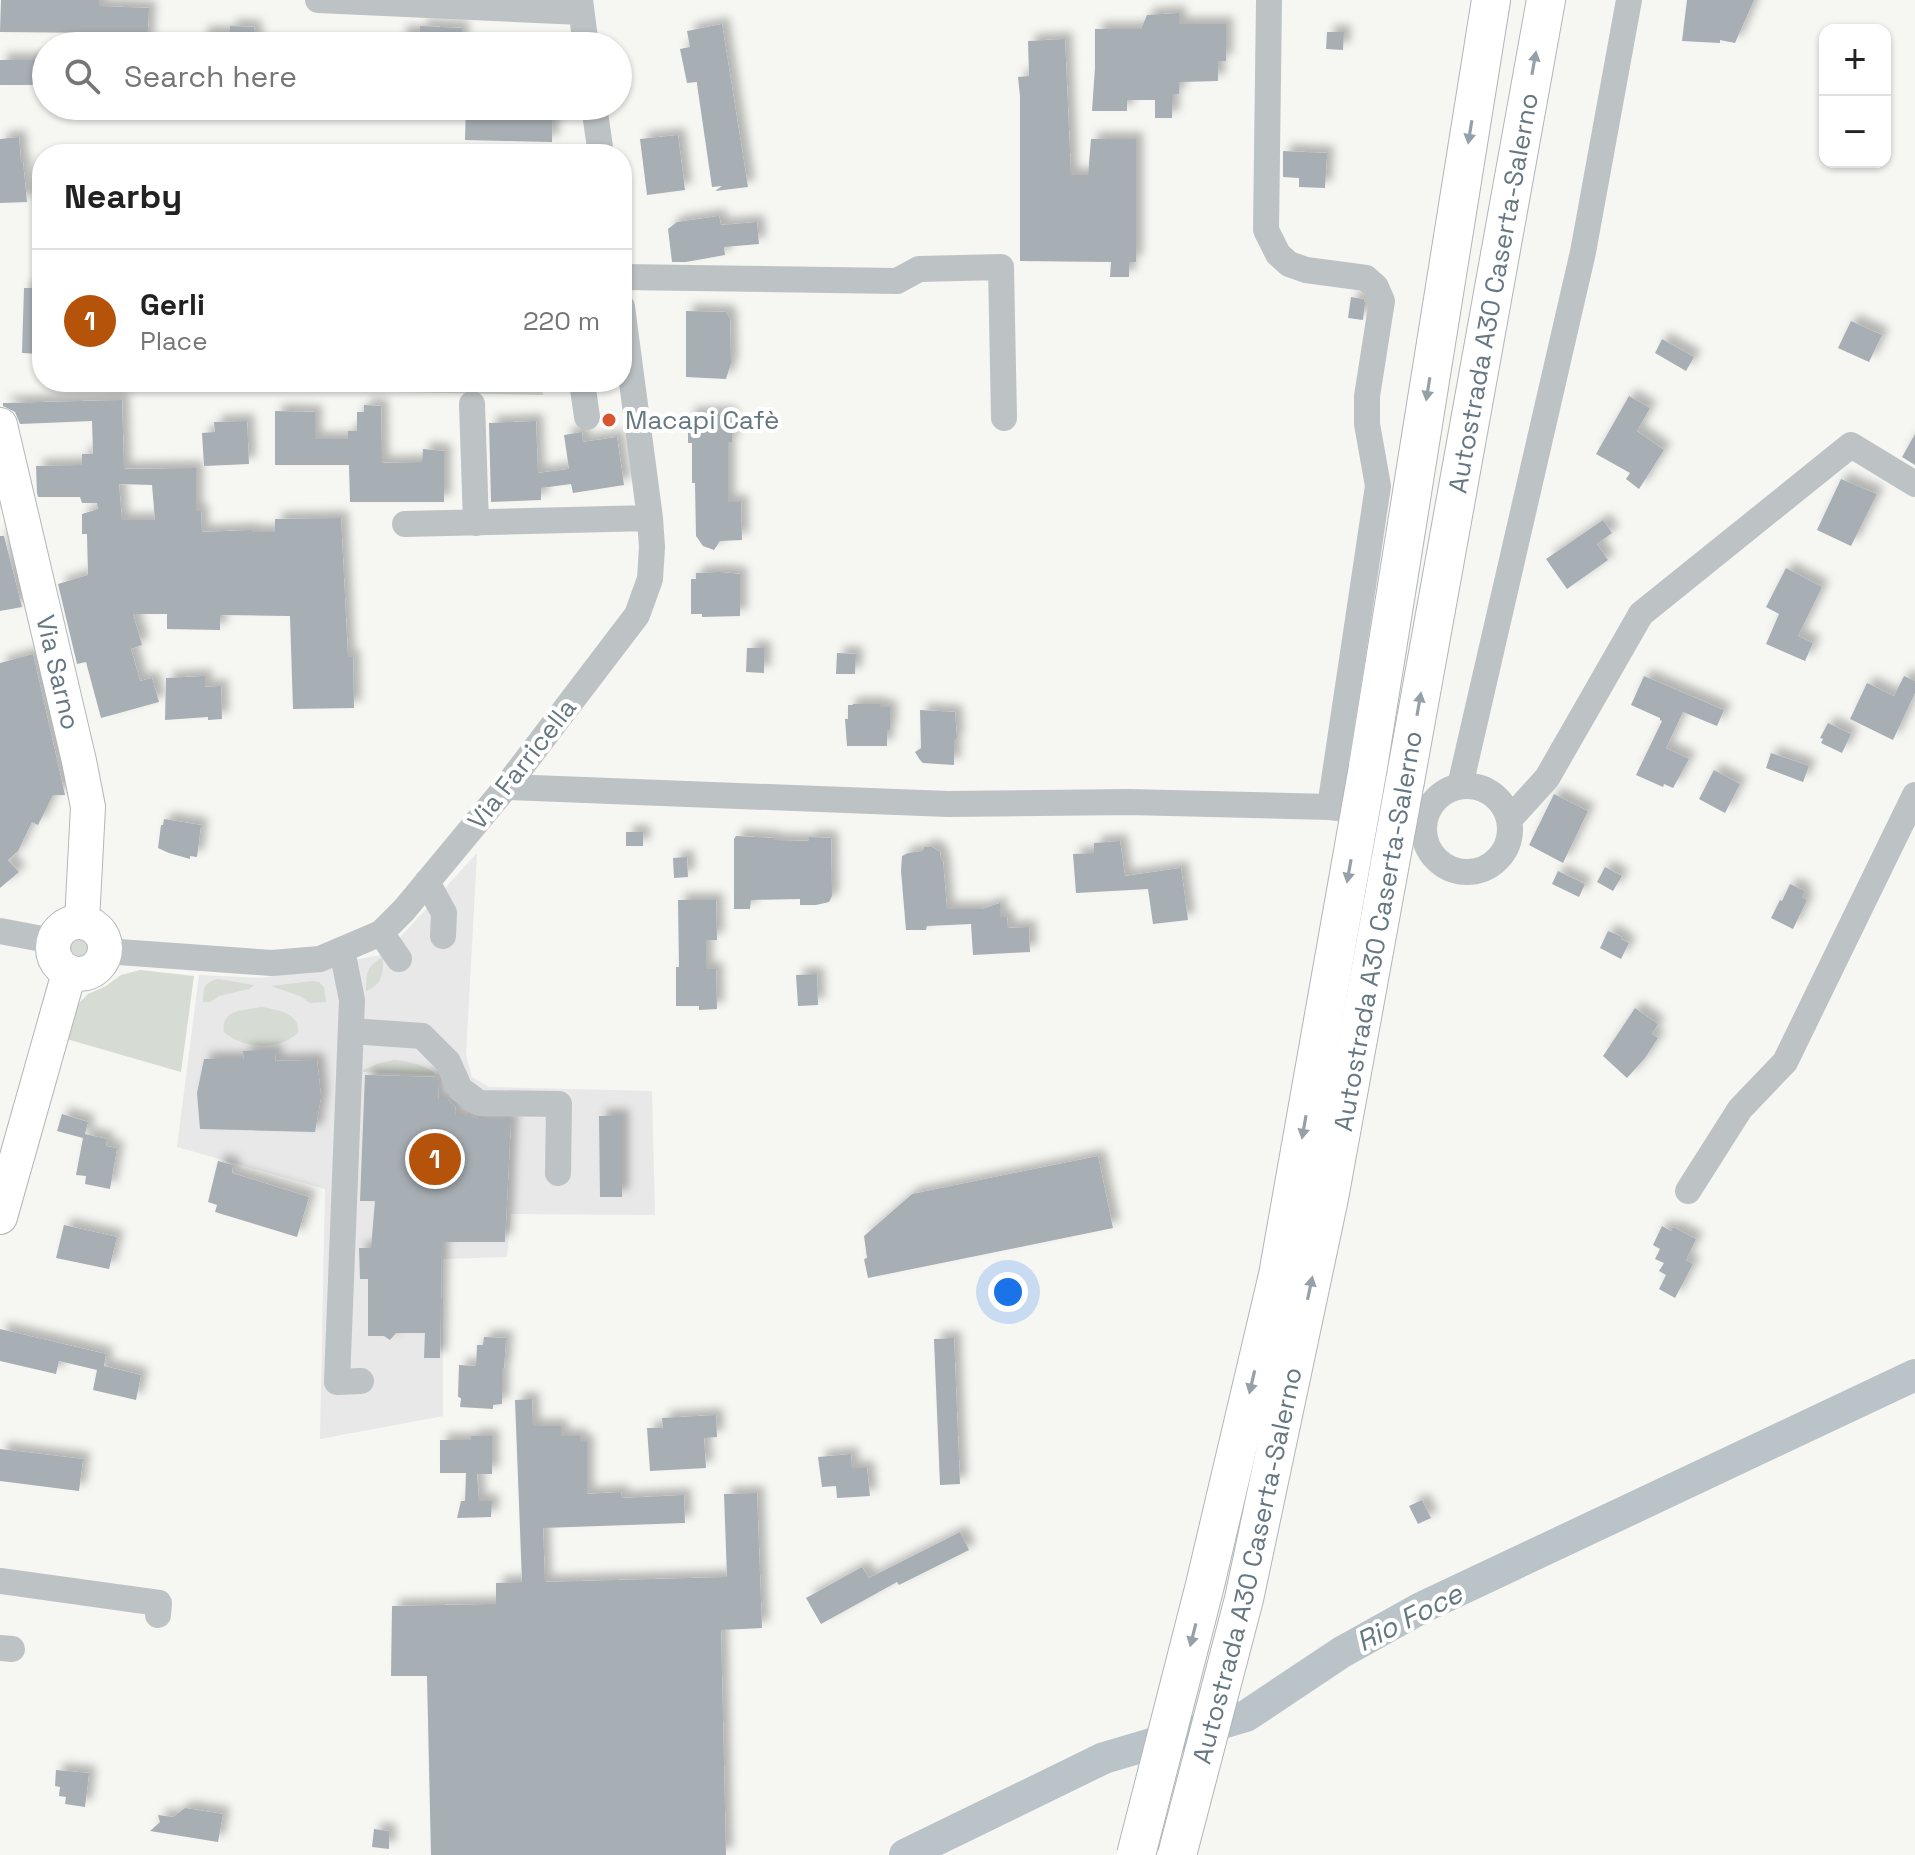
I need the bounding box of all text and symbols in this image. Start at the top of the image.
map controls [1819,24,1891,168]
button: + [1819,24,1891,96]
search box [32,32,632,120]
one-way arrow [1529,50,1541,75]
icon: search [60,54,104,98]
text: Search here [124,57,297,96]
street label: Autostrada A30 Caserta-Salerno [1440,90,1546,496]
button: − [1819,96,1891,168]
one-way arrow [1463,120,1475,145]
text: Nearby [64,175,182,218]
text: Gerli [140,285,205,324]
text: 1 [84,304,96,338]
text: 220 m [523,304,600,338]
text: Place [140,324,208,358]
one-way arrow [1422,377,1434,402]
place label: Macapi Cafè [625,403,779,437]
marker: Macapi Cafè [600,411,618,429]
street label: Via Sarno [28,611,88,733]
street label: Via Farricella [460,691,584,837]
one-way arrow [1413,692,1425,717]
street label: Autostrada A30 Caserta-Salerno [1326,728,1430,1134]
one-way arrow [1343,859,1355,884]
one-way arrow [1297,1115,1309,1140]
pin: 1 [409,1129,461,1189]
your location [988,1272,1028,1312]
one-way arrow [1304,1276,1317,1301]
street label: Autostrada A30 Caserta-Salerno [1185,1364,1310,1768]
one-way arrow [1246,1370,1258,1395]
water label: Rio Foce [1350,1574,1469,1659]
one-way arrow [1186,1623,1198,1648]

